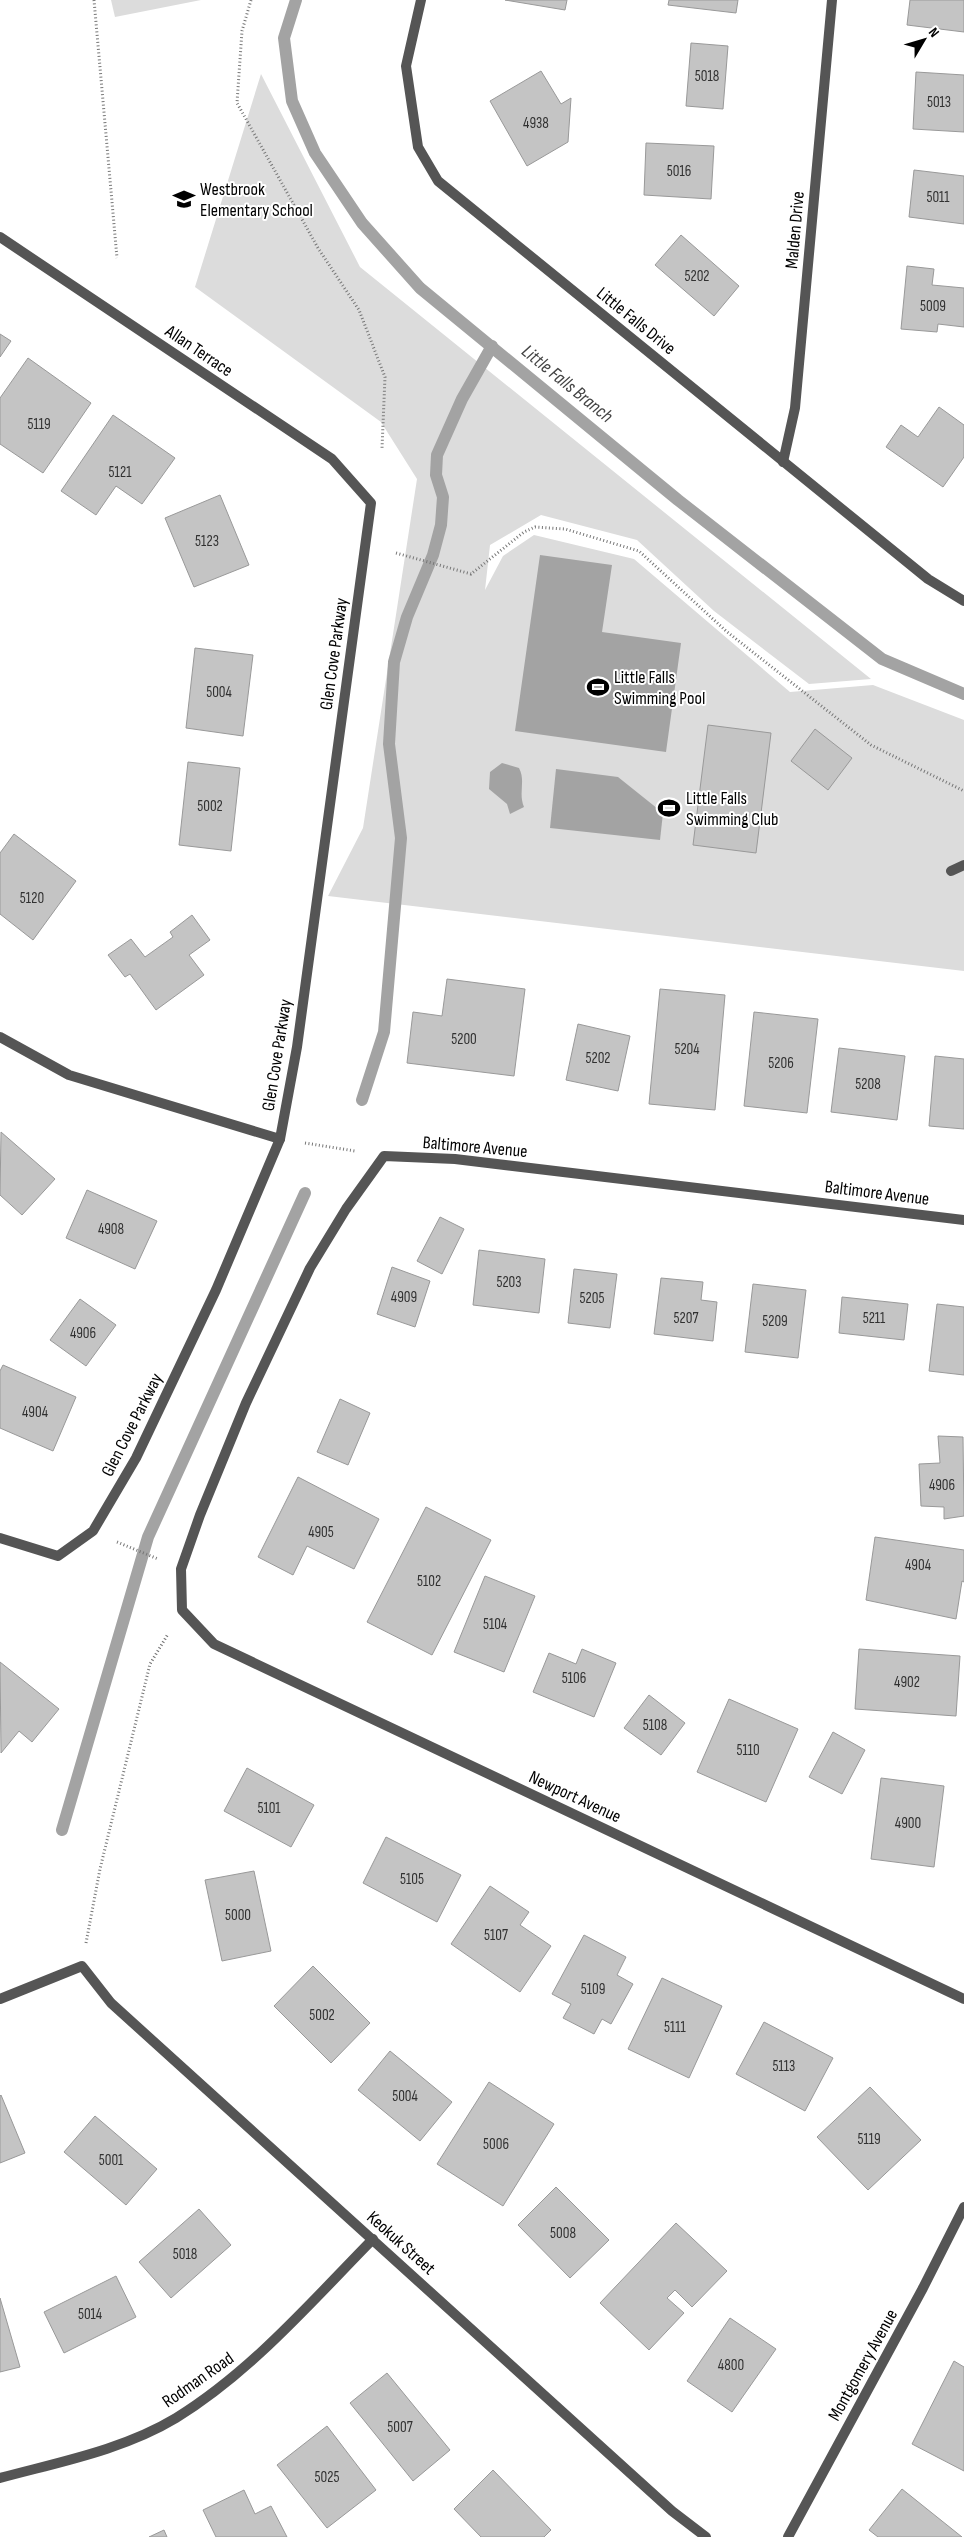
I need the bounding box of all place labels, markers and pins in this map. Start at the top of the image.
place label: Westbrook Elementary School [200,179,313,221]
school or university icon: Westbrook Elementary School [171,186,197,212]
place label: Little Falls Swimming Pool [614,667,705,709]
sports icon: Little Falls Swimming Pool [585,674,611,700]
place label: Little Falls Swimming Club [686,788,778,830]
sports icon: Little Falls Swimming Club [656,795,682,821]

